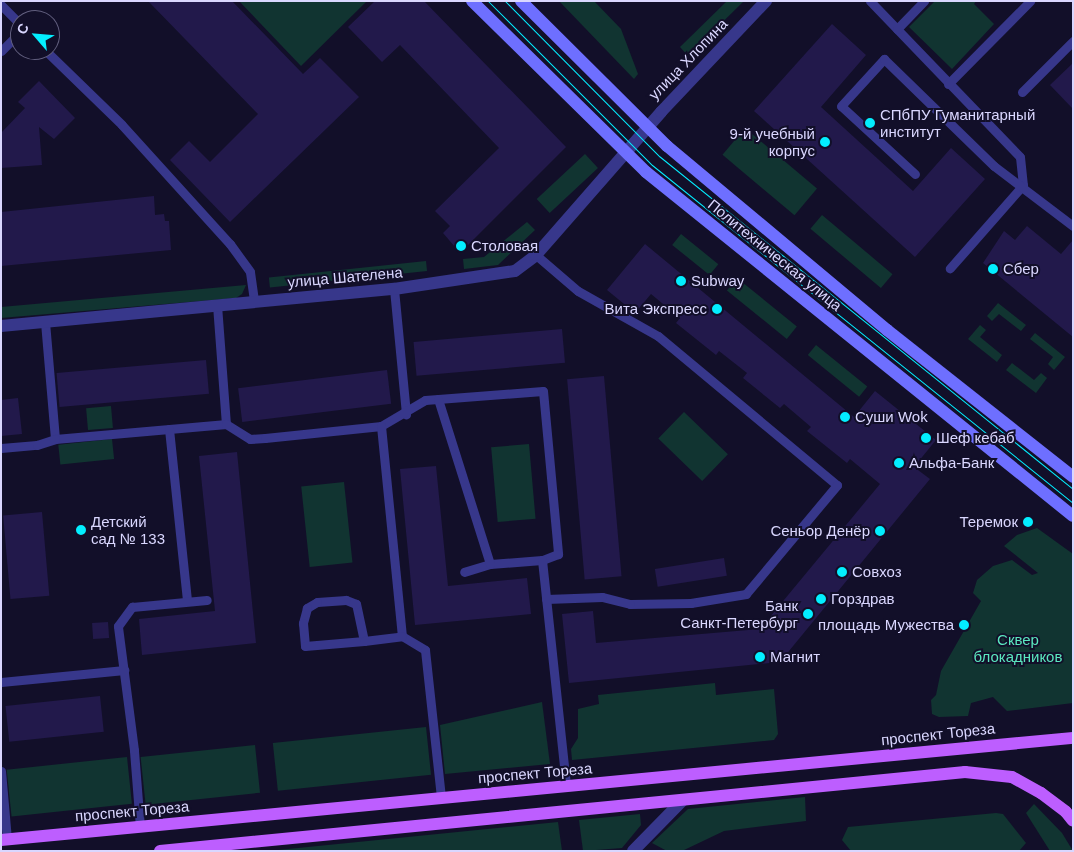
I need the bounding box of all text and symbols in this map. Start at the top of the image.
north arrow [10,10,60,60]
street label: улица Хлопина [645,15,731,103]
text: С [13,21,32,37]
place label: СПбПУ Гуманитарный институт [880,105,1035,140]
marker: СПбПУ Гуманитарный институт [864,117,876,129]
place label: 9-й учебный корпус [730,124,815,159]
marker: 9-й учебный корпус [819,136,831,148]
street label: Политехническая улица [704,195,846,315]
place label: Столовая [471,237,538,255]
marker: Столовая [455,240,467,252]
place label: Сбер [1003,260,1039,278]
street label: улица Шателена [287,263,403,291]
marker: Сбер [987,263,999,275]
place label: Subway [691,272,744,290]
marker: Subway [675,275,687,287]
place label: Вита Экспресс [605,300,707,318]
marker: Вита Экспресс [711,303,723,315]
place label: Суши Wok [855,408,928,426]
marker: Суши Wok [839,411,851,423]
place label: Шеф кебаб [936,429,1015,447]
marker: Шеф кебаб [920,432,932,444]
place label: Альфа-Банк [909,454,994,472]
marker: Альфа-Банк [893,457,905,469]
place label: Детский сад № 133 [91,512,165,547]
place label: Теремок [959,513,1018,531]
marker: Теремок [1022,516,1034,528]
place label: Сеньор Денёр [770,522,870,540]
marker: Детский сад № 133 [75,524,87,536]
marker: Сеньор Денёр [874,525,886,537]
place label: Совхоз [852,563,902,581]
marker: Совхоз [836,566,848,578]
place label: Горздрав [831,590,895,608]
marker: Горздрав [815,593,827,605]
place label: Банк Санкт-Петербург [680,596,798,631]
marker: Банк Санкт-Петербург [802,608,814,620]
place label: площадь Мужества [818,616,954,634]
marker: площадь Мужества [958,619,970,631]
park label: Сквер блокадников [974,630,1062,665]
place label: Магнит [770,648,820,666]
marker: Магнит [754,651,766,663]
street label: проспект Тореза [880,719,996,749]
street label: проспект Тореза [477,759,593,787]
street label: проспект Тореза [74,797,190,825]

